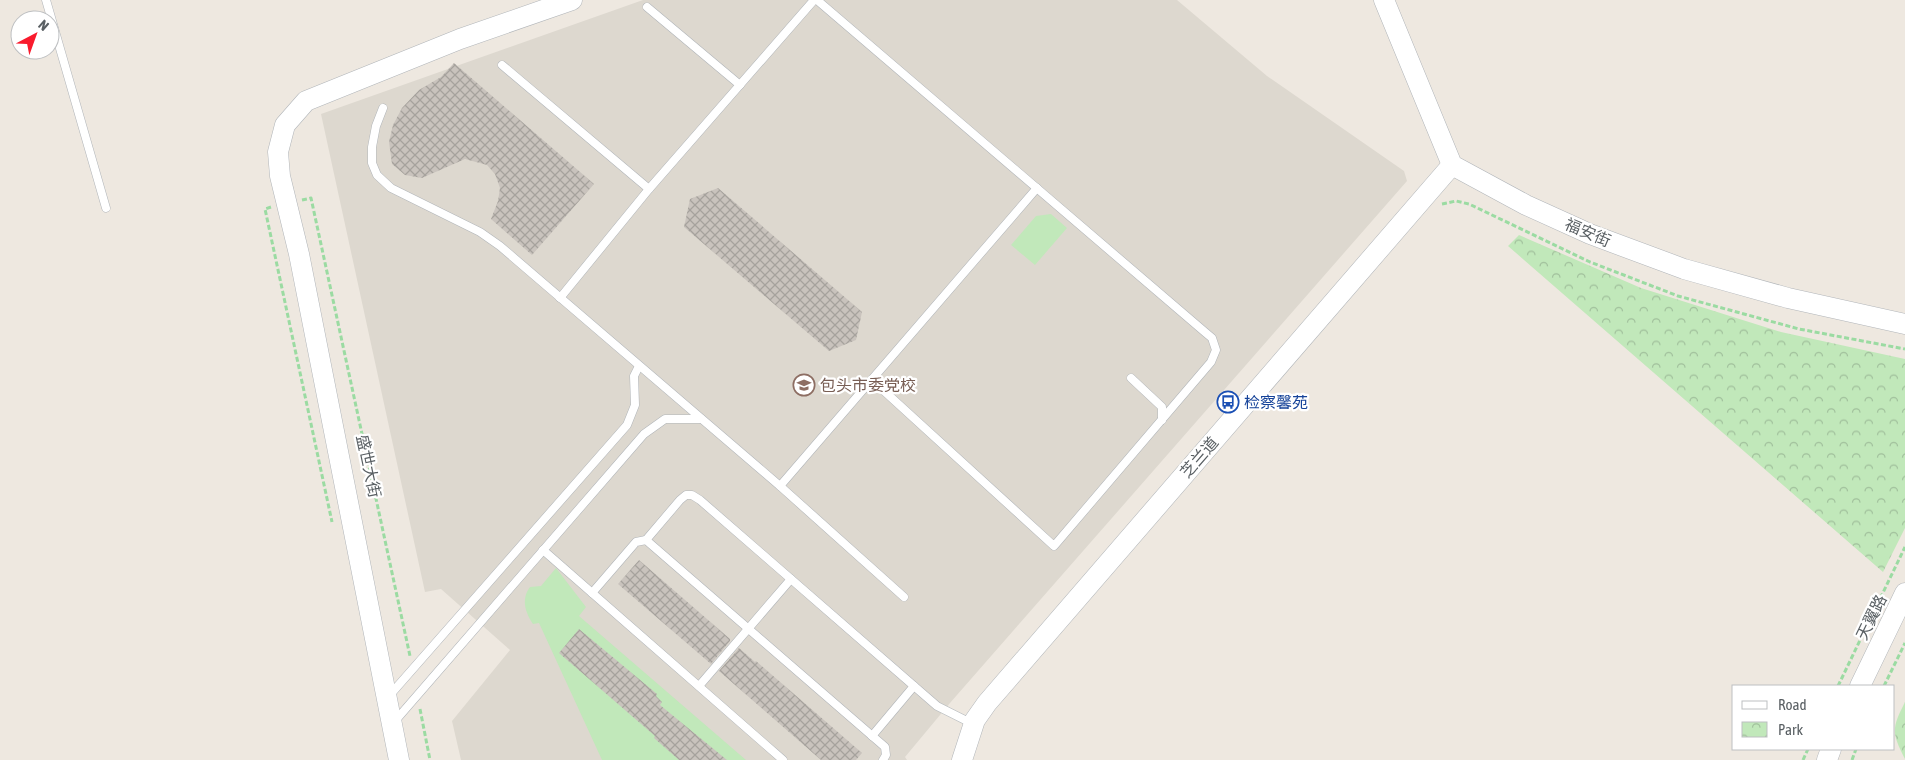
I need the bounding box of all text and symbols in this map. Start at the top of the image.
north arrow [10,10,60,60]
text: N [35,16,52,34]
street label: 福安街 [1562,214,1614,250]
school or university icon: 包头市委党校 [792,373,816,397]
place label: 包头市委党校 [820,376,916,394]
bus stop icon: 检察馨苑 [1216,390,1240,414]
place label: 检察馨苑 [1244,393,1308,411]
street label: 盛世大街 [354,433,384,499]
street label: 芝兰道 [1176,433,1222,481]
street label: 天翼路 [1852,591,1890,643]
legend [1732,685,1895,750]
text: Road [1778,696,1807,713]
text: Park [1778,721,1803,738]

